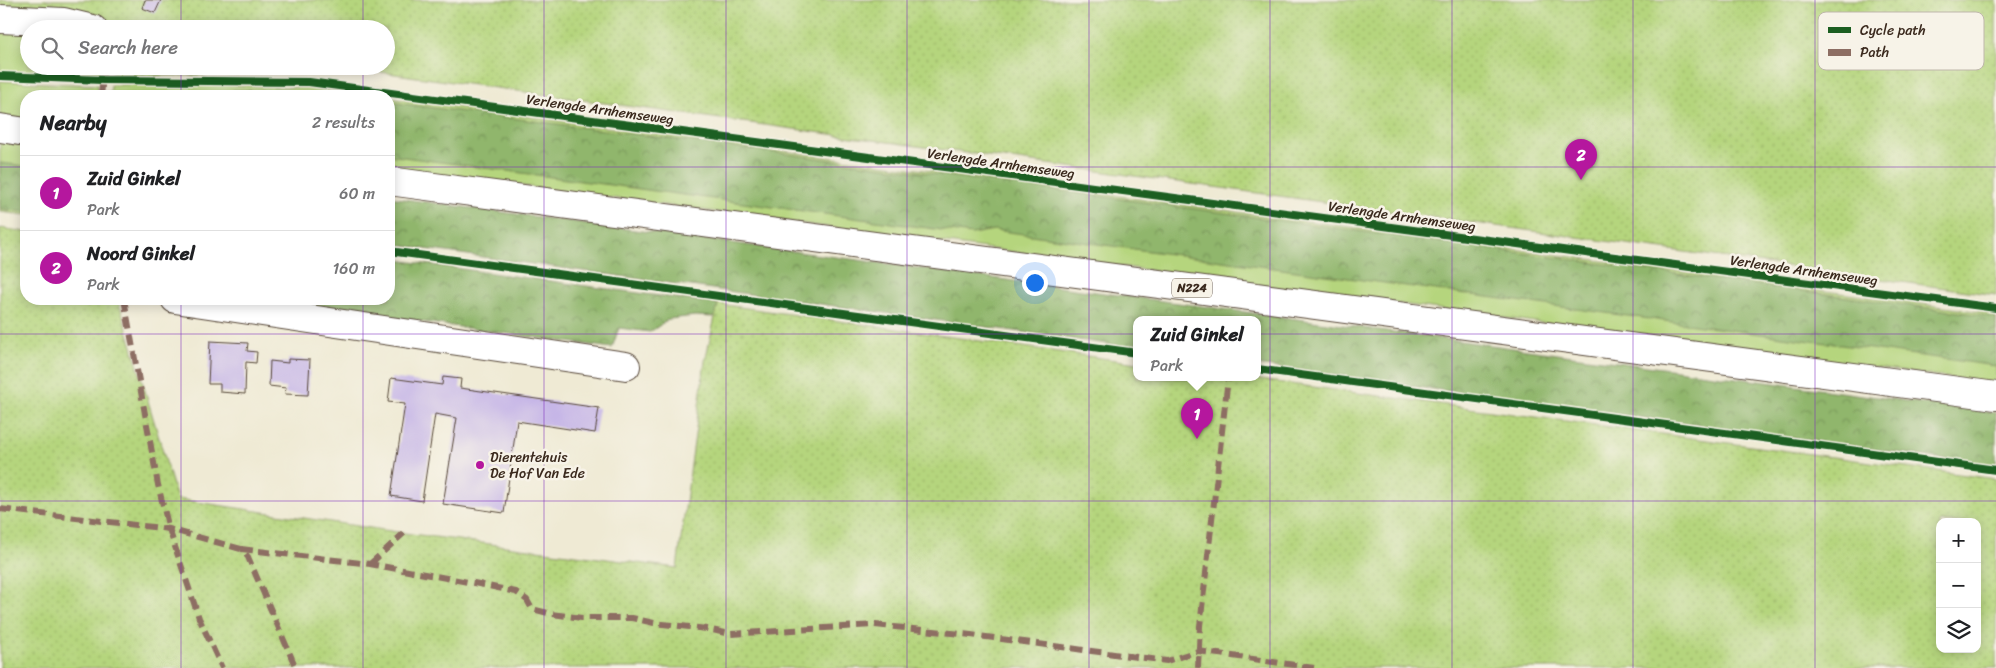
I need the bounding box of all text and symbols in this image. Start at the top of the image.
legend [1818,12,1984,70]
text: Cycle path [1860,18,1926,43]
search box [20,20,395,75]
text: Search here [78,31,178,64]
icon: search [38,34,66,62]
text: Path [1860,40,1889,65]
street label: Verlengde Arnhemseweg [525,87,675,132]
text: Nearby [40,104,106,142]
text: 2 results [312,108,375,137]
pin: 2 [1565,139,1597,180]
street label: Verlengde Arnhemseweg [926,141,1076,186]
text: Zuid Ginkel [87,162,180,195]
text: 1 [53,179,59,208]
text: 60 m [339,179,375,208]
street label: Verlengde Arnhemseweg [1327,194,1477,239]
text: Park [87,195,120,224]
text: Noord Ginkel [87,237,195,270]
street label: Verlengde Arnhemseweg [1729,248,1879,293]
text: 2 [51,254,61,283]
text: 160 m [332,254,375,283]
text: Park [87,270,120,299]
your location [1022,270,1048,296]
road number: N224 [1172,278,1212,298]
popup [1133,316,1261,381]
text: Zuid Ginkel [1150,318,1244,351]
text: Park [1150,351,1183,380]
pin: 1 [1181,398,1213,439]
place label: Dierentehuis De Hof Van Ede [490,445,585,486]
marker: Dierentehuis De Hof Van Ede [474,459,486,471]
map controls [1936,518,1981,653]
button: + [1936,518,1981,563]
button: − [1936,563,1981,608]
button: layers [1936,608,1981,653]

